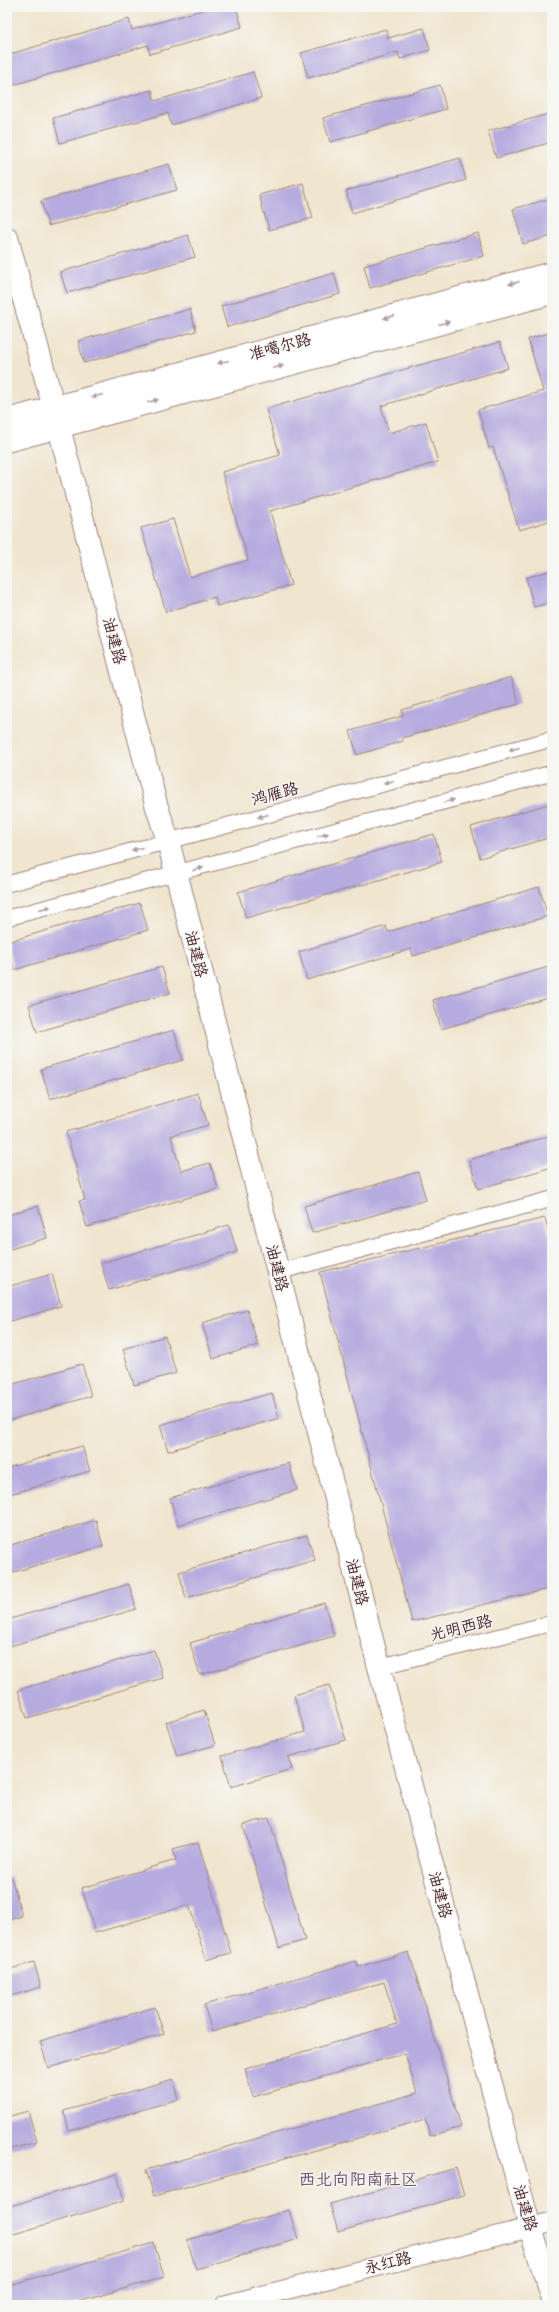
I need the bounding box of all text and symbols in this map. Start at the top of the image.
one-way arrow [508,280,520,286]
one-way arrow [383,314,395,320]
one-way arrow [438,319,451,325]
street label: 准噶尔路 [246,329,314,365]
one-way arrow [217,359,229,365]
one-way arrow [272,364,285,370]
one-way arrow [91,393,103,399]
one-way arrow [147,398,159,404]
street label: 油建路 [98,615,130,667]
one-way arrow [508,746,520,752]
street label: 鸿雁路 [249,778,301,810]
one-way arrow [382,780,395,786]
one-way arrow [443,798,455,804]
one-way arrow [257,813,269,819]
one-way arrow [317,832,329,838]
one-way arrow [131,846,143,852]
one-way arrow [192,866,204,872]
one-way arrow [39,905,51,911]
street label: 油建路 [180,928,212,980]
street label: 油建路 [261,1242,293,1294]
street label: 油建路 [341,1556,373,1608]
street label: 光明西路 [428,1611,494,1645]
street label: 油建路 [424,1869,456,1921]
district label: 西北向阳南社区 [299,2169,418,2190]
street label: 油建路 [509,2182,541,2234]
street label: 永红路 [362,2247,414,2279]

